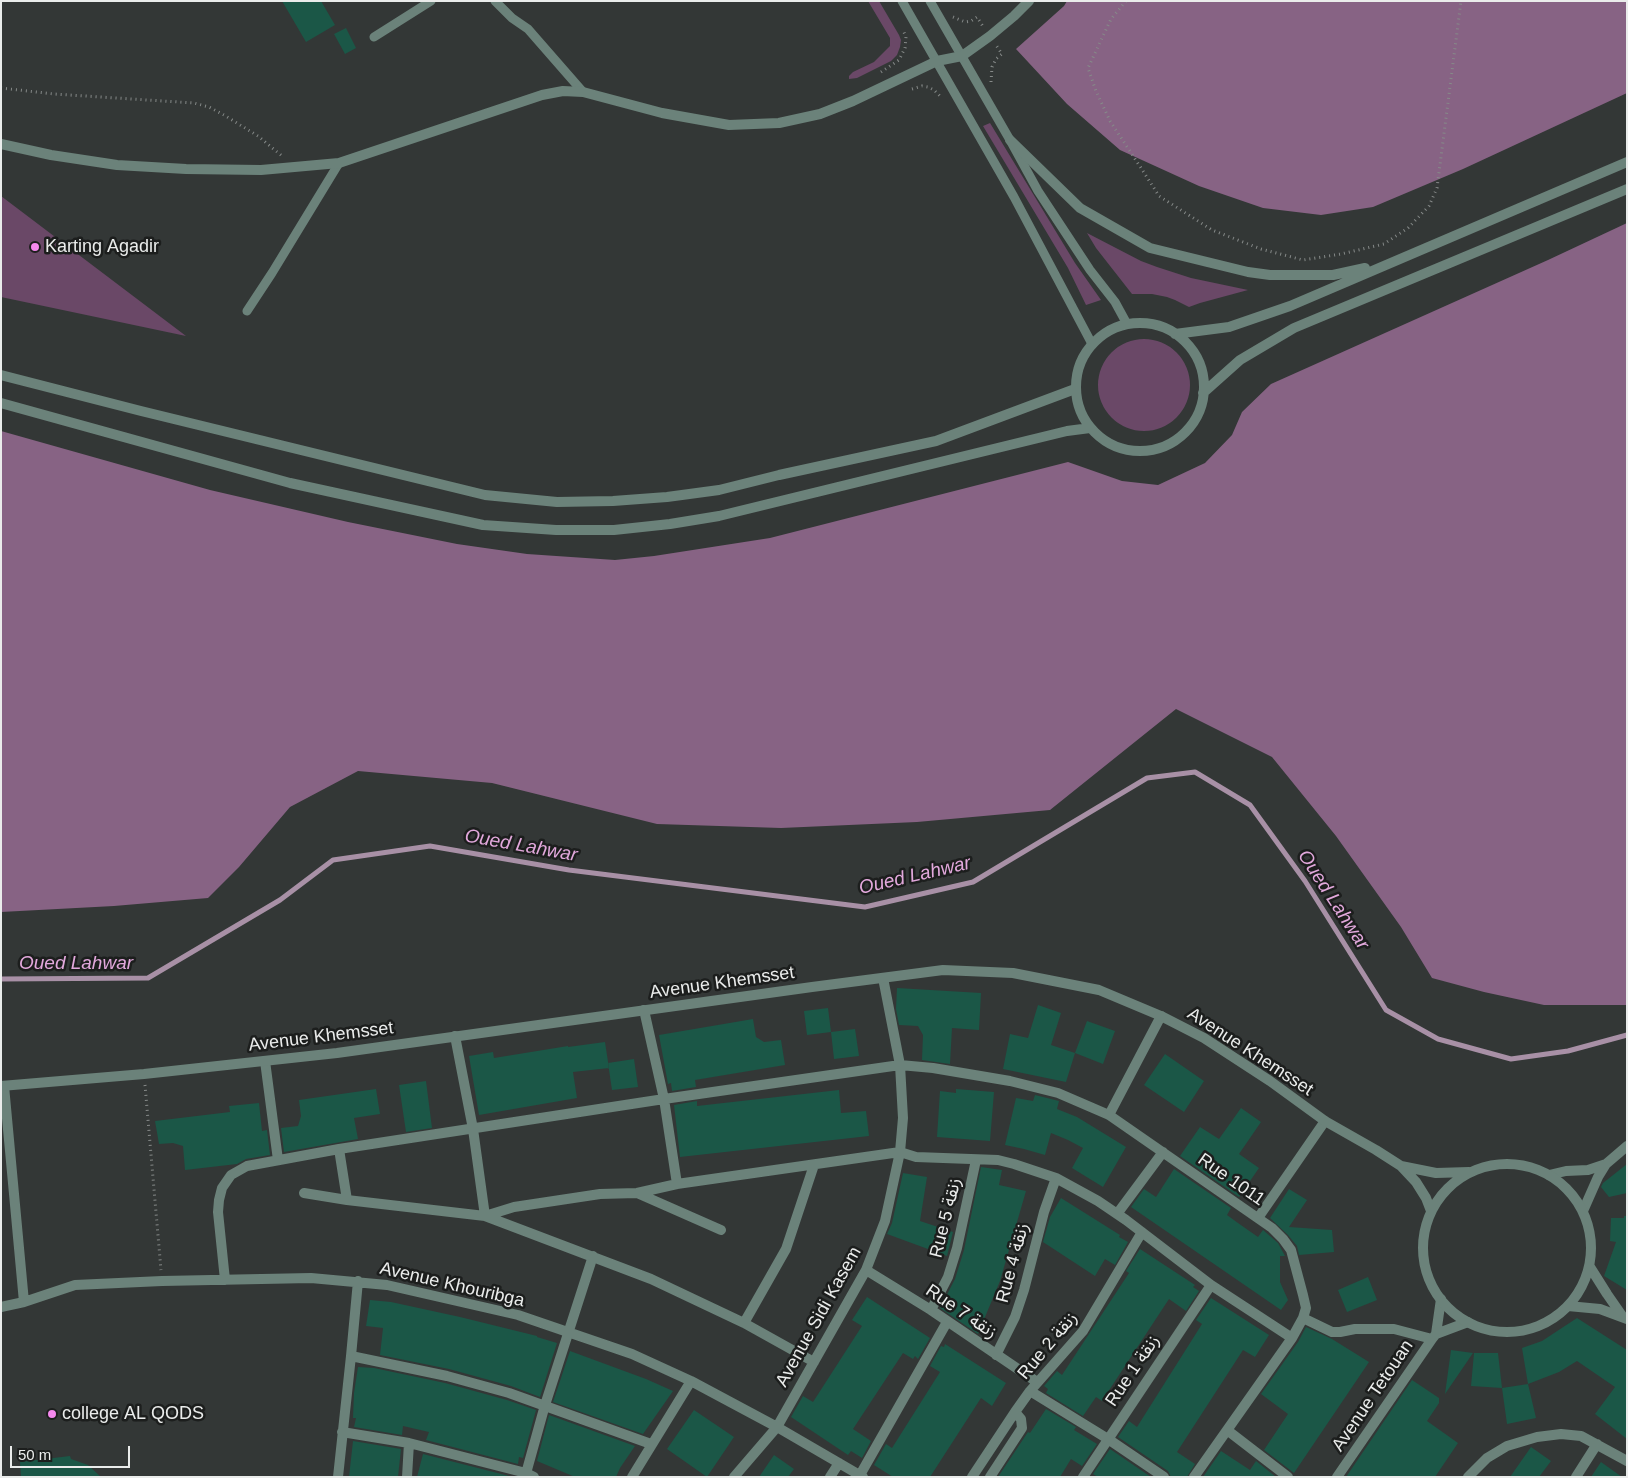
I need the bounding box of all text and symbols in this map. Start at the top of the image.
place label: Karting Agadir [45,236,159,258]
marker: Karting Agadir [29,241,41,253]
water label: Oued Lahwar [463,825,579,867]
water label: Oued Lahwar [1292,846,1374,954]
water label: Oued Lahwar [857,852,973,900]
water label: Oued Lahwar [19,953,133,975]
street label: Avenue Khemsset [648,962,796,1004]
street label: Avenue Khemsset [1183,1003,1317,1101]
street label: Avenue Khemsset [247,1017,395,1057]
street label: Rue 1011 [1193,1149,1269,1211]
street label: Rue 5 زنقة [926,1176,966,1260]
street label: Rue 4 زنقة [992,1221,1034,1305]
street label: Avenue Sidi Kasem [772,1243,866,1391]
street label: Avenue Khouribga [378,1258,526,1312]
street label: Rue 7 زنقة [921,1280,1001,1344]
street label: Rue 2 زنقة [1014,1308,1082,1384]
street label: Rue 1 زنقة [1101,1331,1165,1411]
street label: Avenue Tetouan [1328,1336,1418,1456]
place label: college AL QODS [62,1403,204,1425]
marker: college AL QODS [46,1408,58,1420]
scale bar [12,1436,132,1468]
text: 50 m [18,1446,51,1463]

